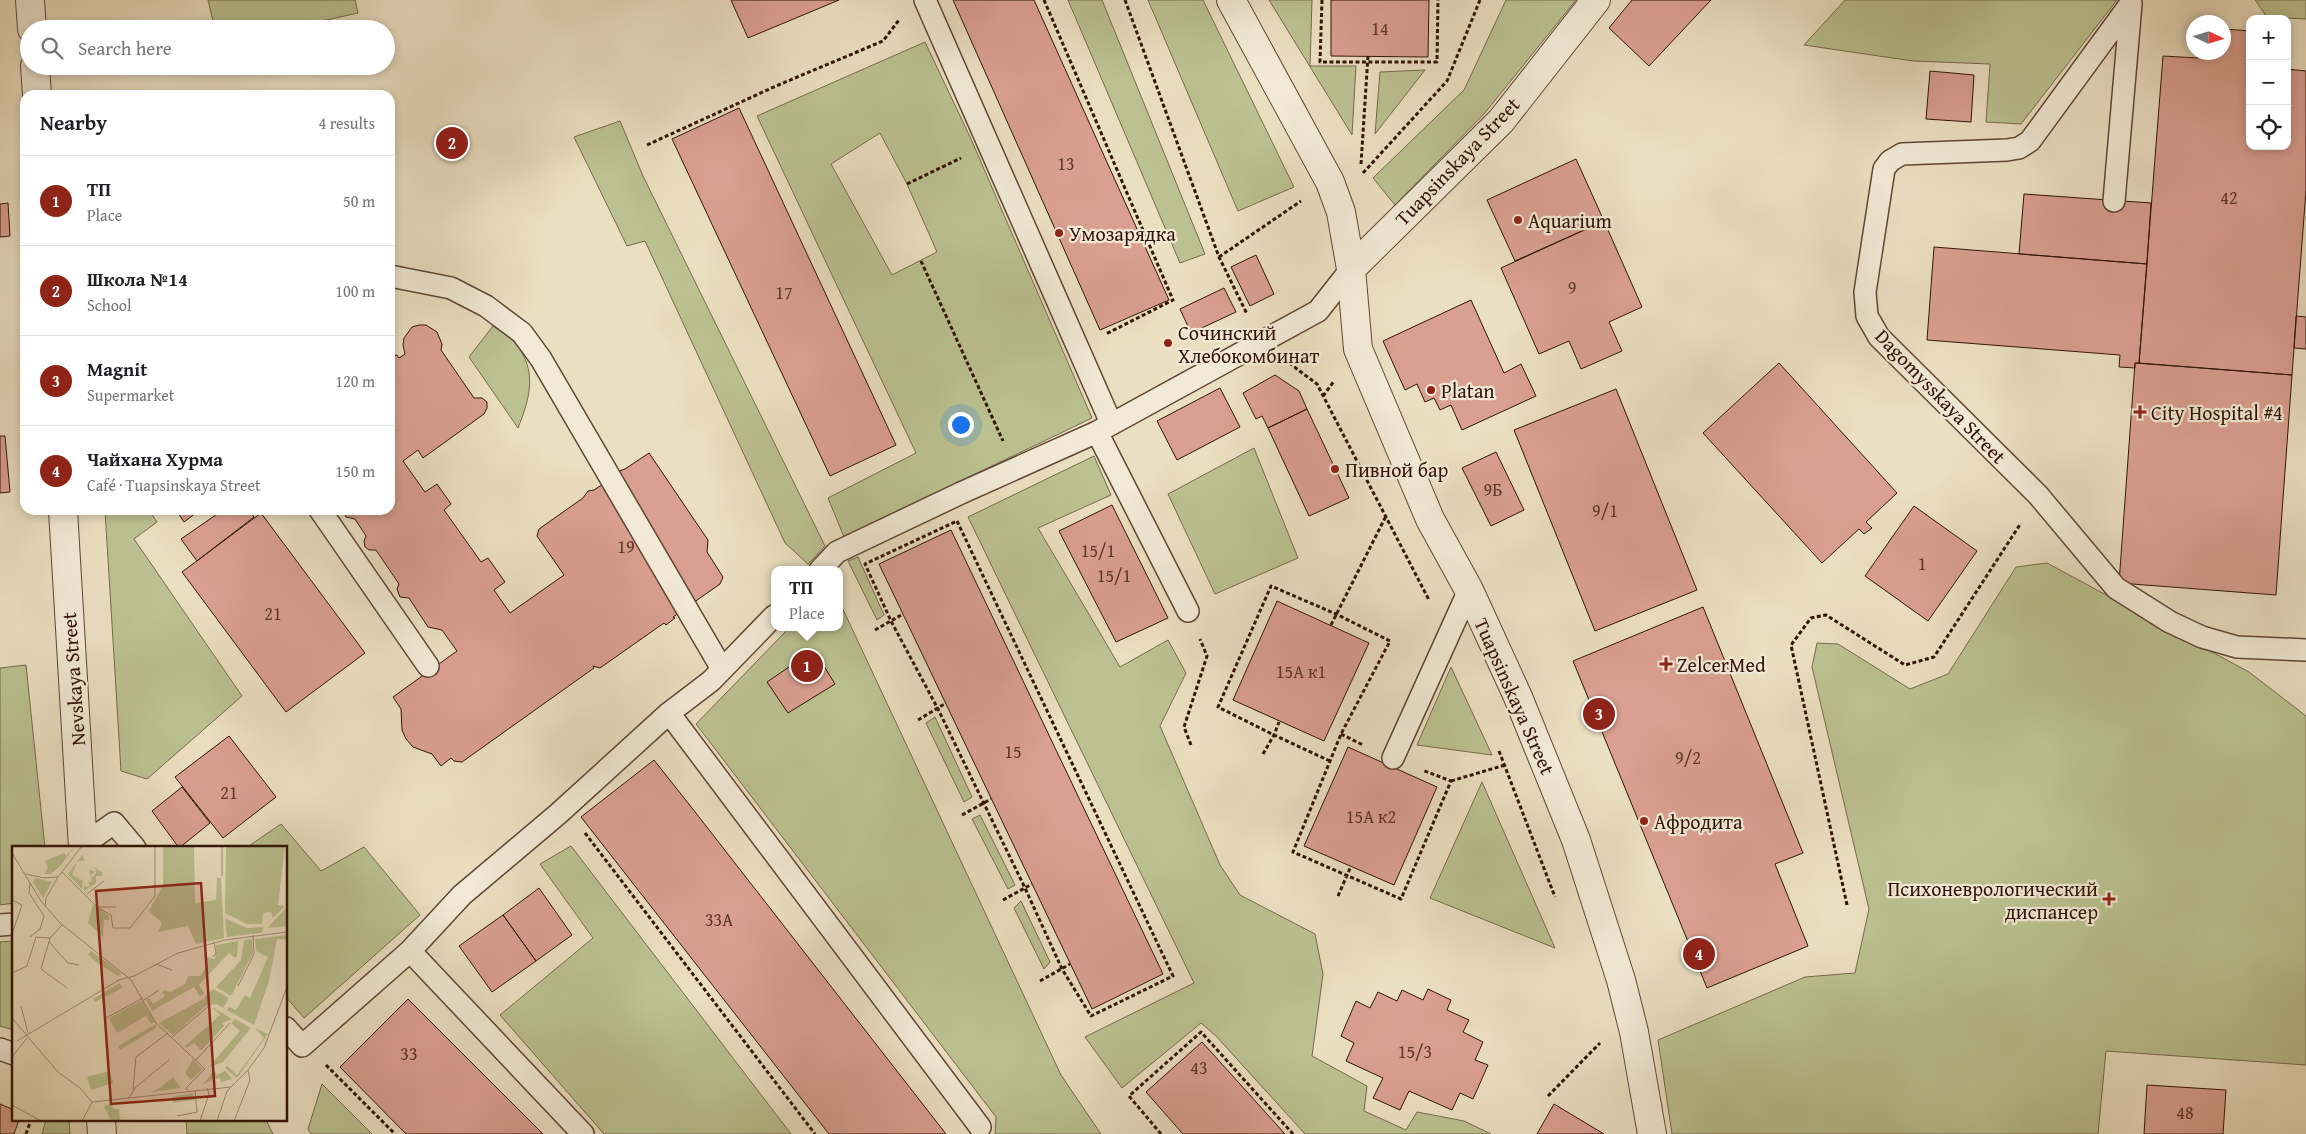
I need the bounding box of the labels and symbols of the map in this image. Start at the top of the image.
house number: 14 [1371,15,1389,42]
north arrow [2186,15,2231,60]
street label: Tuapsinskaya Street [1388,90,1526,232]
pin: 2 [436,124,468,162]
house number: 13 [1057,150,1075,177]
house number: 42 [2220,184,2238,211]
place label: Aquarium [1528,206,1613,235]
marker: Aquarium [1512,214,1524,226]
place label: Умозарядка [1069,219,1176,248]
marker: Умозарядка [1053,227,1065,239]
house number: 9 [1568,274,1576,301]
house number: 17 [775,279,793,306]
place label: Сочинский Хлебокомбинат [1178,318,1319,370]
street label: Dagomysskaya Street [1869,322,2013,470]
marker: Сочинский Хлебокомбинат [1162,337,1174,349]
place label: Platan [1441,376,1495,405]
marker: Platan [1425,384,1437,396]
place label: City Hospital #4 [2151,398,2283,427]
marker: City Hospital #4 [2133,405,2147,419]
your location [948,412,974,438]
place label: Пивной бар [1345,455,1448,484]
marker: Пивной бар [1329,463,1341,475]
house number: 9Б [1484,476,1502,503]
house number: 9/1 [1592,497,1618,524]
house number: 19 [617,533,635,560]
house number: 15/1 [1081,537,1115,564]
house number: 1 [1918,550,1926,577]
house number: 15/1 [1097,562,1131,589]
house number: 21 [264,600,282,627]
street label: Nevskaya Street [54,611,92,747]
street label: Tuapsinskaya Street [1467,613,1563,779]
pin: 1 [791,647,823,685]
place label: ZelcerMed [1677,650,1766,679]
marker: ZelcerMed [1659,657,1673,671]
house number: 15А к1 [1276,658,1326,685]
pin: 3 [1583,695,1615,733]
house number: 15 [1004,738,1022,765]
house number: 9/2 [1675,744,1701,771]
house number: 21 [220,779,238,806]
house number: 15А к2 [1346,803,1396,830]
place label: Афродита [1654,807,1743,836]
marker: Афродита [1638,815,1650,827]
inset map [12,846,288,1122]
place label: Психоневрологический диспансер [1887,874,2098,926]
marker: Психоневрологический диспансер [2102,892,2116,906]
house number: 33А [705,906,733,933]
pin: 4 [1683,935,1715,973]
house number: 15/3 [1398,1038,1432,1065]
house number: 33 [400,1040,418,1067]
house number: 43 [1190,1054,1208,1081]
house number: 48 [2176,1099,2194,1126]

